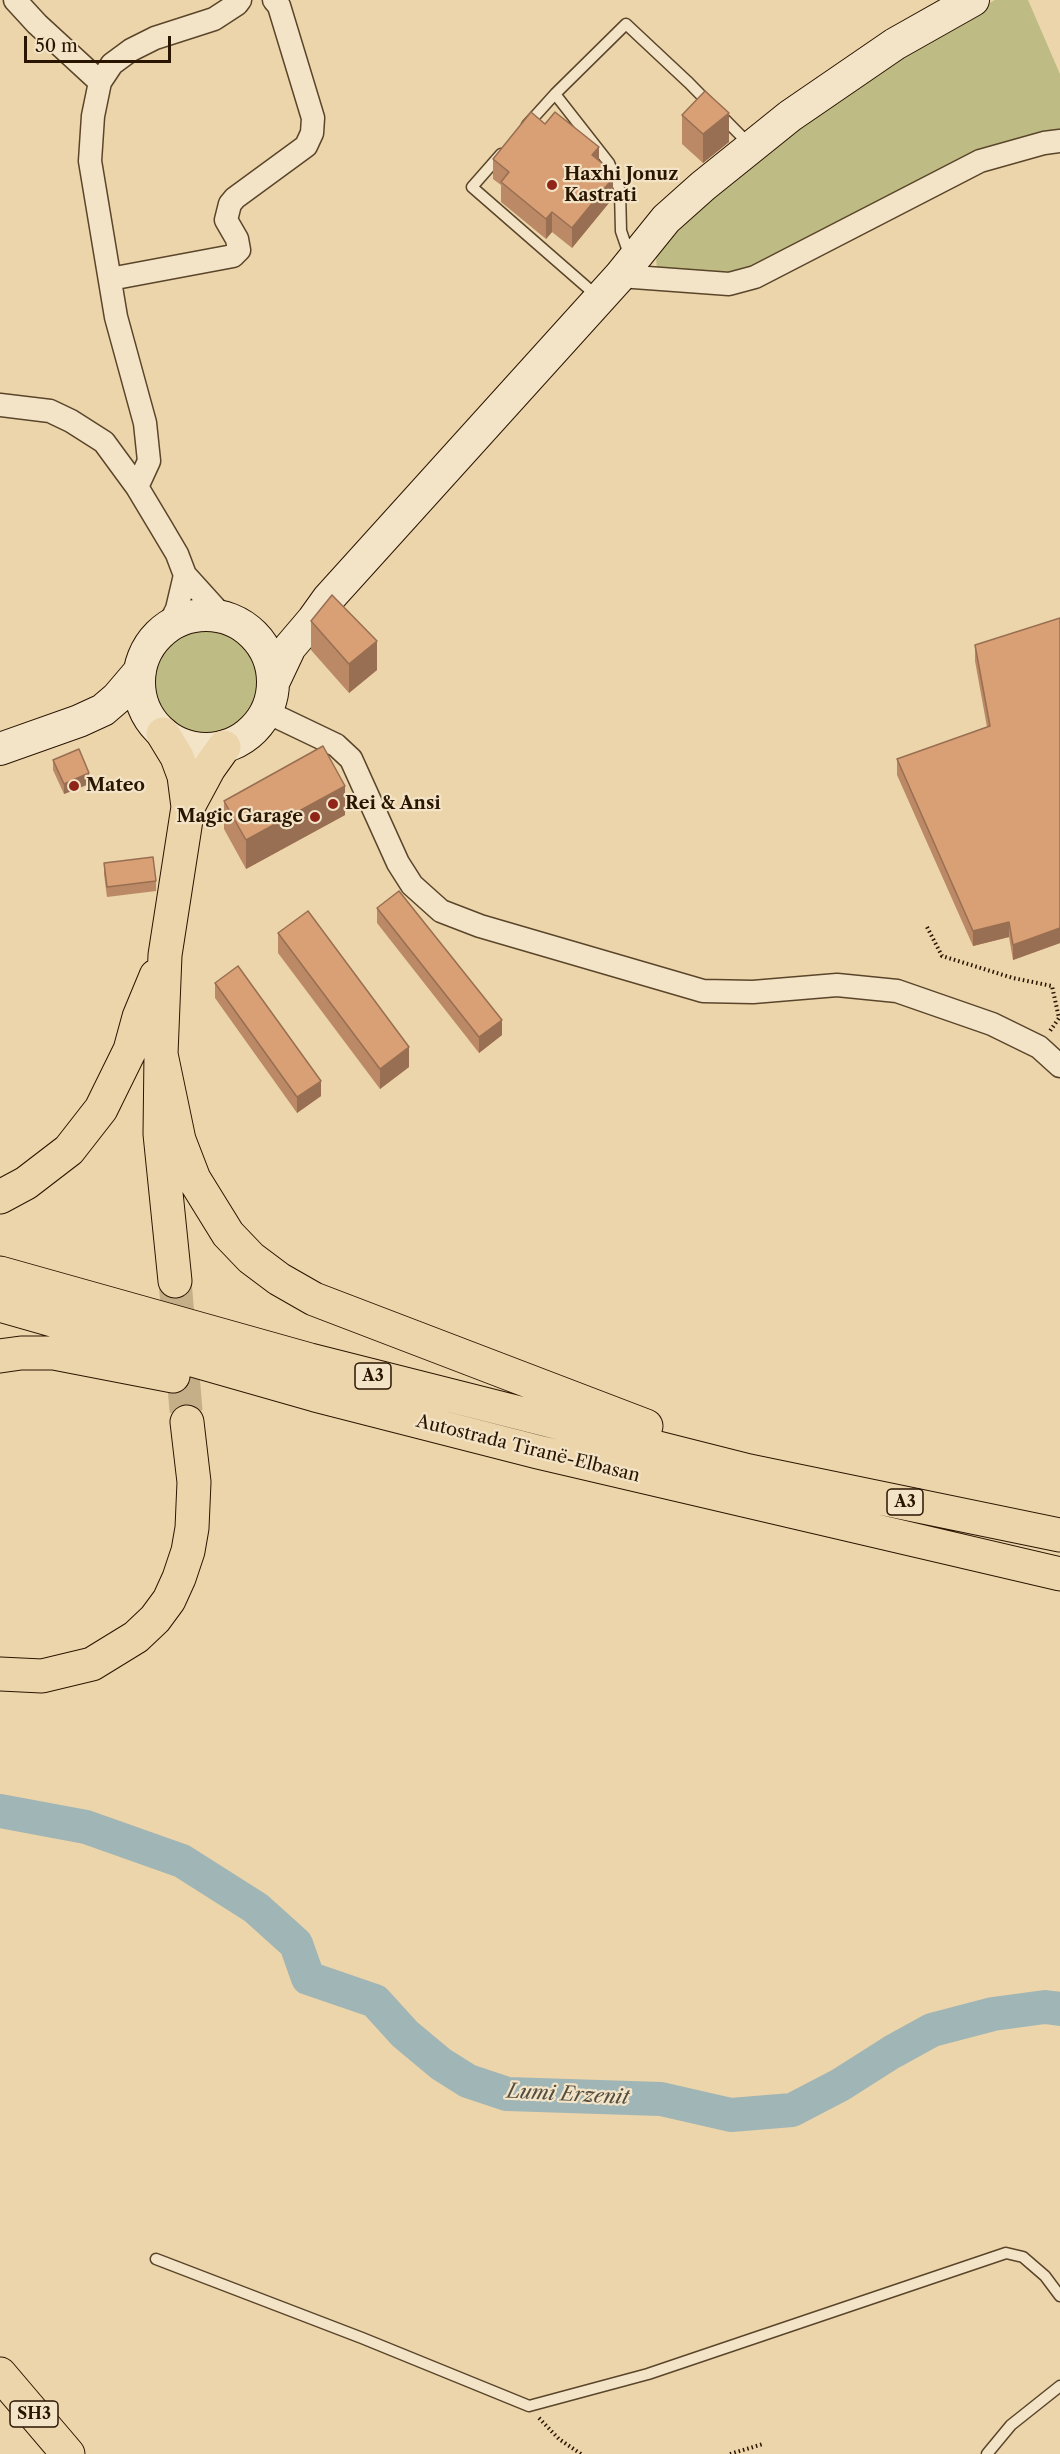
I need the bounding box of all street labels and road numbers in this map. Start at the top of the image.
road number: A3 [355,1363,391,1389]
street label: Autostrada Tiranë-Elbasan [414,1411,642,1487]
road number: A3 [887,1489,923,1515]
road number: SH3 [10,2401,58,2427]

